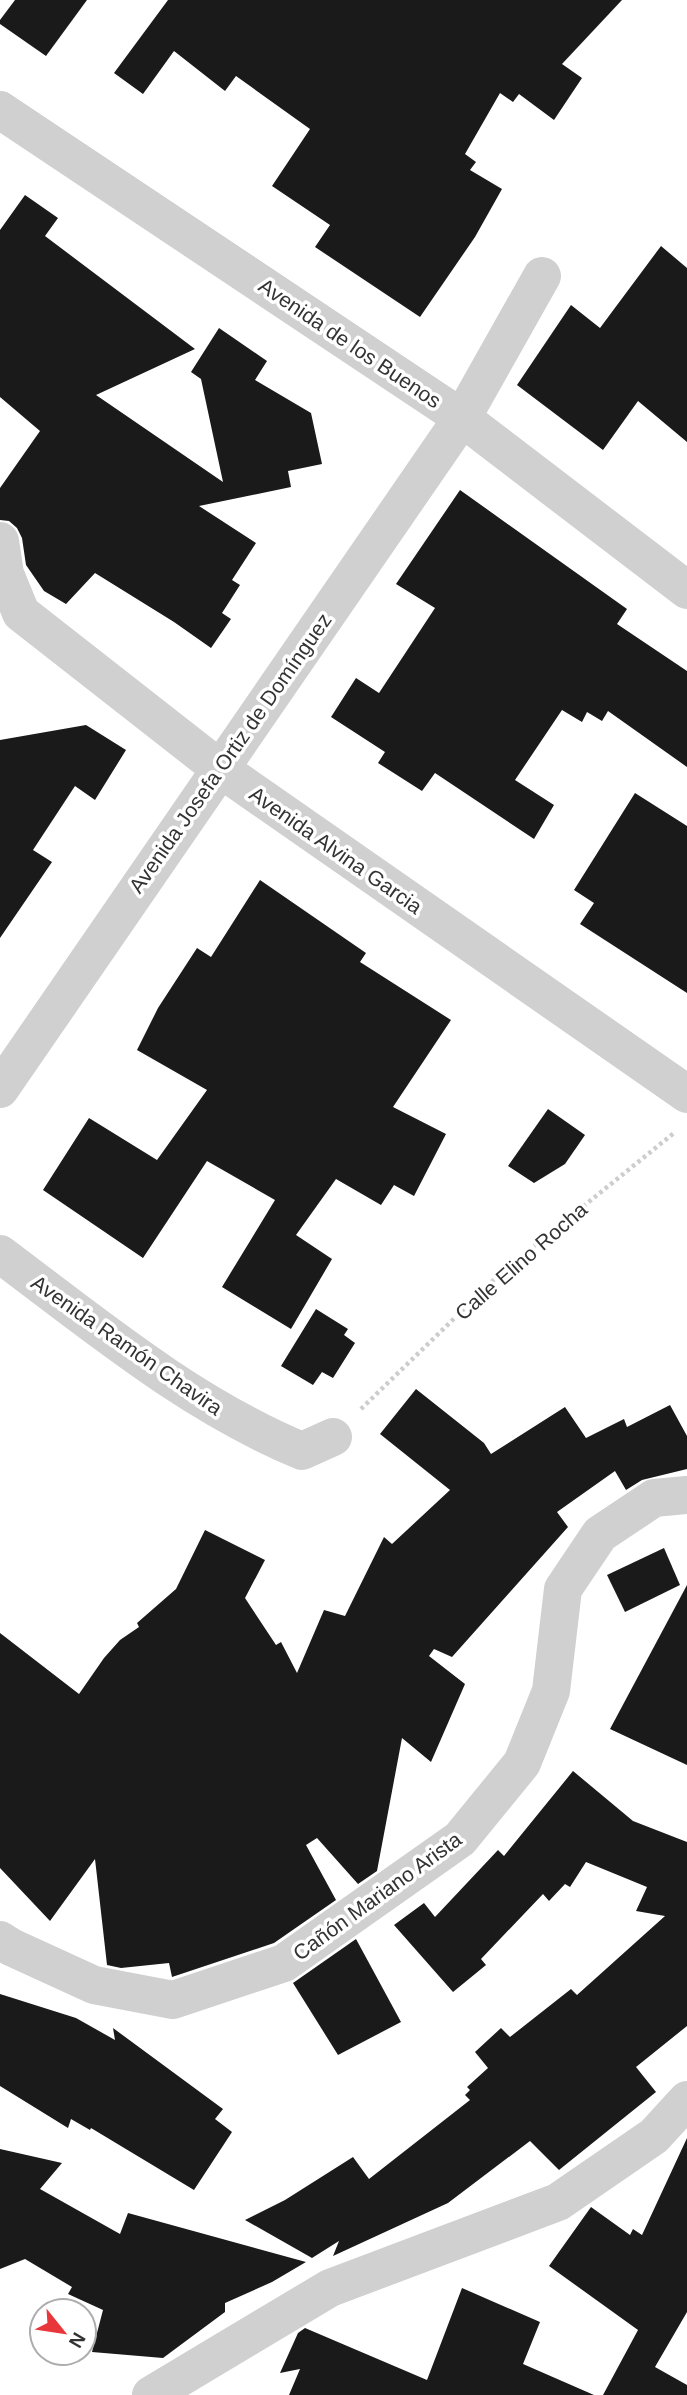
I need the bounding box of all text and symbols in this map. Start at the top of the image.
street label: Avenida de los Buenos [255,274,445,412]
street label: Avenida Josefa Ortiz de Domínguez [124,609,336,897]
street label: Avenida Alvina Garcia [245,782,427,918]
street label: Calle Elino Rocha [450,1197,592,1324]
street label: Avenida Ramón Chavira [27,1270,227,1420]
street label: Cañón Mariano Arista [289,1827,466,1965]
north arrow [28,2297,98,2367]
text: N [65,2329,90,2351]

